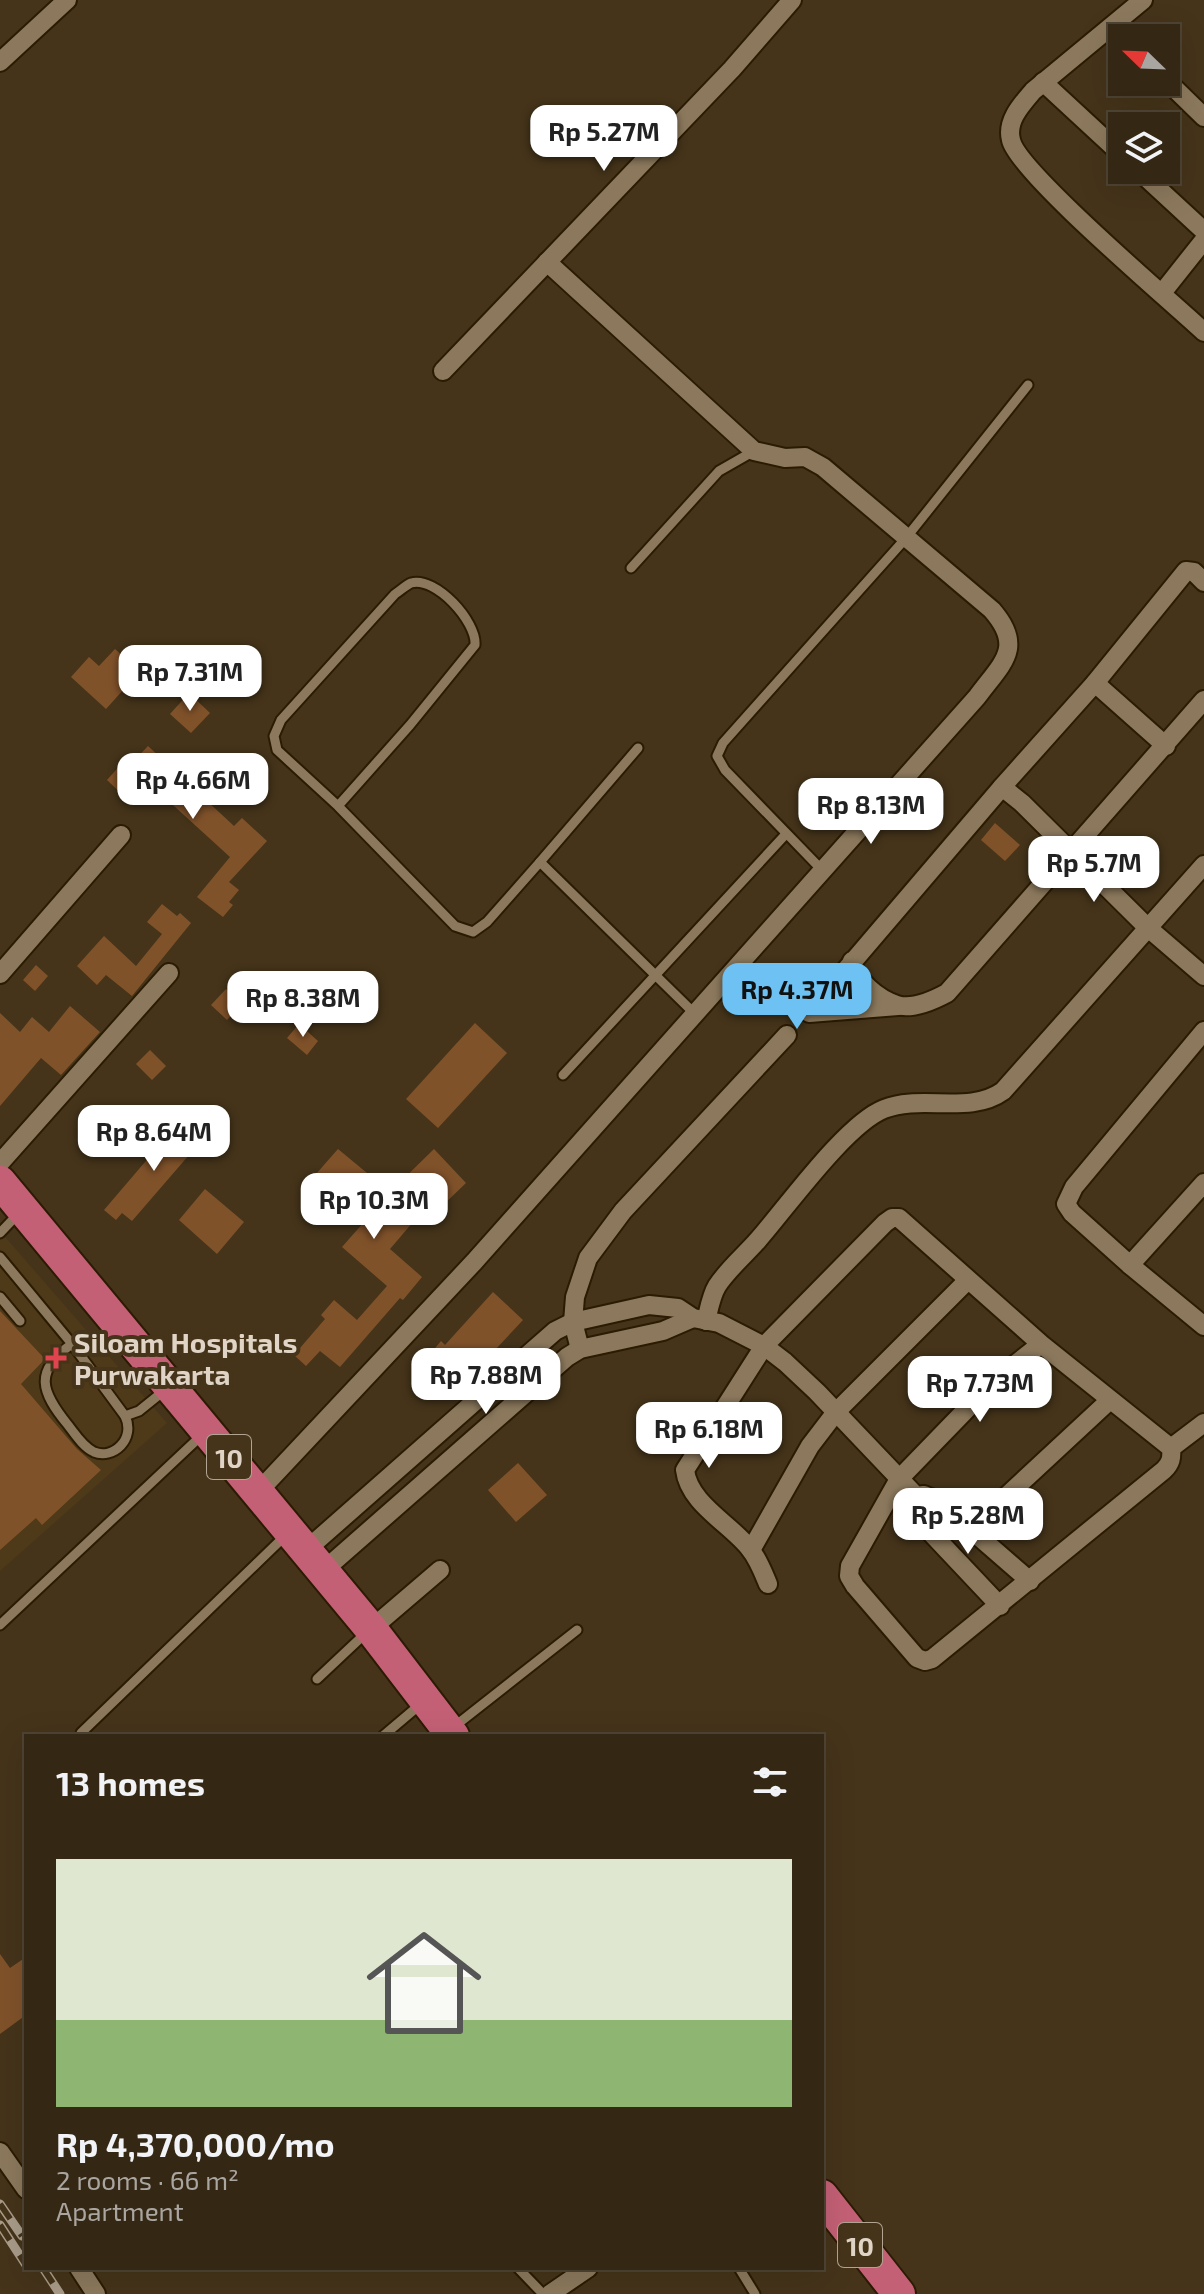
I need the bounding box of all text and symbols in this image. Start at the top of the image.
north arrow [1108,24,1180,96]
map controls [1108,24,1180,184]
pin: Rp 5.27M [521,105,687,173]
button: layers [1108,112,1180,184]
text: Rp 5.27M [548,115,660,146]
pin: Rp 7.31M [107,645,273,713]
text: Rp 7.31M [137,655,243,686]
pin: Rp 4.66M [110,753,276,821]
text: Rp 4.66M [135,763,251,794]
pin: Rp 8.13M [788,778,954,846]
text: Rp 8.13M [816,788,926,819]
pin: Rp 5.7M [1020,836,1168,904]
text: Rp 5.7M [1046,846,1142,877]
pin: Rp 4.37M [714,963,880,1031]
pin: Rp 8.38M [220,971,386,1039]
text: Rp 4.37M [740,973,854,1004]
text: Rp 8.38M [245,981,361,1012]
pin: Rp 8.64M [71,1105,237,1173]
text: Rp 8.64M [96,1115,212,1146]
pin: Rp 10.3M [291,1173,457,1241]
text: Rp 10.3M [319,1183,429,1214]
place label: Siloam Hospitals Purwakarta [74,1325,297,1391]
marker: Siloam Hospitals Purwakarta [45,1347,67,1369]
pin: Rp 7.88M [403,1348,569,1416]
pin: Rp 7.73M [897,1356,1063,1424]
text: Rp 7.88M [429,1358,543,1389]
text: Rp 7.73M [926,1366,1034,1397]
pin: Rp 6.18M [626,1402,792,1470]
text: Rp 6.18M [654,1412,764,1443]
road number: 10 [207,1435,251,1479]
pin: Rp 5.28M [885,1488,1051,1556]
text: Rp 5.28M [911,1498,1025,1529]
icon: filters [748,1760,792,1804]
text: 13 homes [56,1762,205,1803]
icon: home [352,1911,496,2055]
text: Rp 4,370,000/mo [56,2123,335,2164]
text: 2 rooms · 66 m² [56,2164,239,2195]
text: Apartment [56,2195,184,2226]
road number: 10 [838,2223,882,2267]

